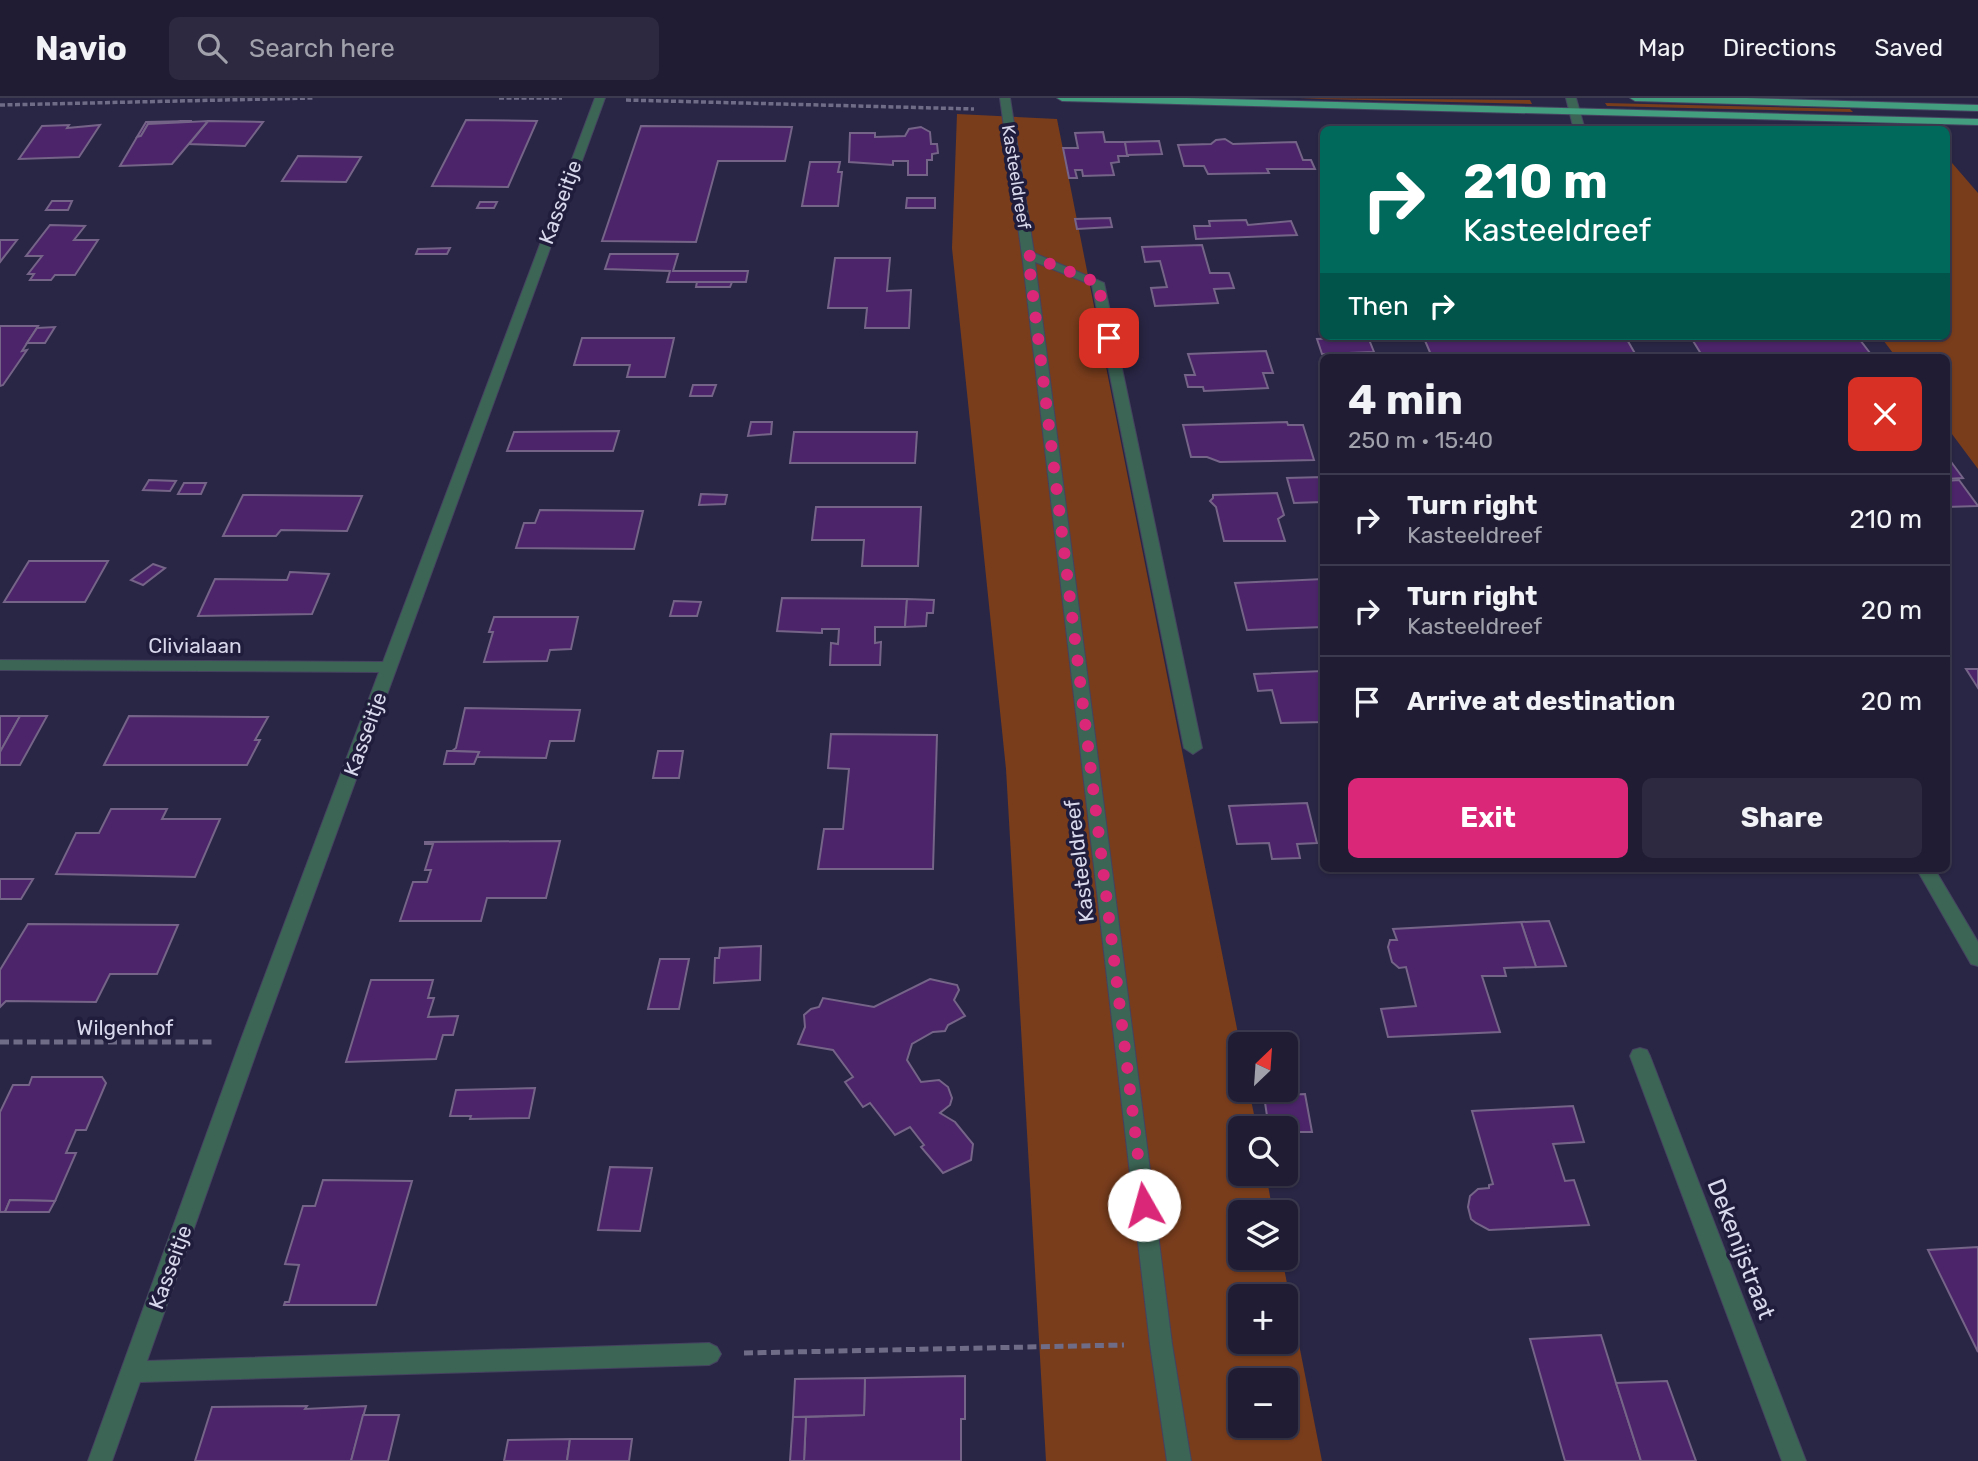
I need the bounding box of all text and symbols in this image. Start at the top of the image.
search box [169,17,659,80]
text: Navio [35,29,127,68]
icon: search [193,29,231,67]
text: Search here [249,33,395,64]
text: Map [1638,34,1685,62]
text: Directions [1723,34,1836,62]
text: Saved [1874,34,1943,62]
street label: Kasteeldreef [997,123,1035,231]
text: 210 m [1463,152,1608,210]
icon: right [1348,154,1439,245]
street label: Kasseitje [533,157,587,247]
text: Kasteeldreef [1463,211,1651,249]
icon: right [1423,287,1461,325]
text: Then [1348,291,1409,322]
pin [1079,308,1139,368]
icon: arrive [1090,319,1128,357]
text: 4 min [1348,375,1463,425]
button: close [1848,377,1922,451]
text: 250 m · 15:40 [1348,426,1493,454]
text: Turn right [1407,490,1537,521]
icon: right [1348,501,1386,539]
text: 210 m [1850,504,1922,535]
text: Kasteeldreef [1407,521,1542,549]
text: Turn right [1407,581,1537,612]
icon: right [1348,592,1386,630]
text: 20 m [1861,595,1922,626]
text: Kasteeldreef [1407,612,1542,640]
street label: Clivialaan [148,633,242,658]
icon: arrive [1348,683,1386,721]
text: Arrive at destination [1407,686,1675,717]
text: 20 m [1861,686,1922,717]
street label: Kasseitje [338,689,392,779]
button: Exit [1348,778,1628,858]
button: Share [1642,778,1922,858]
street label: Kasteeldreef [1059,798,1099,924]
street label: Wilgenhof [77,1015,173,1040]
north arrow [1228,1032,1298,1102]
map controls [1228,1032,1298,1438]
button: search [1228,1116,1298,1186]
position arrow [1107,1168,1181,1242]
street label: Dekenijstraat [1701,1175,1781,1323]
button: layers [1228,1200,1298,1270]
street label: Kasseitje [143,1222,197,1312]
button: + [1228,1284,1298,1354]
button: − [1228,1368,1298,1438]

